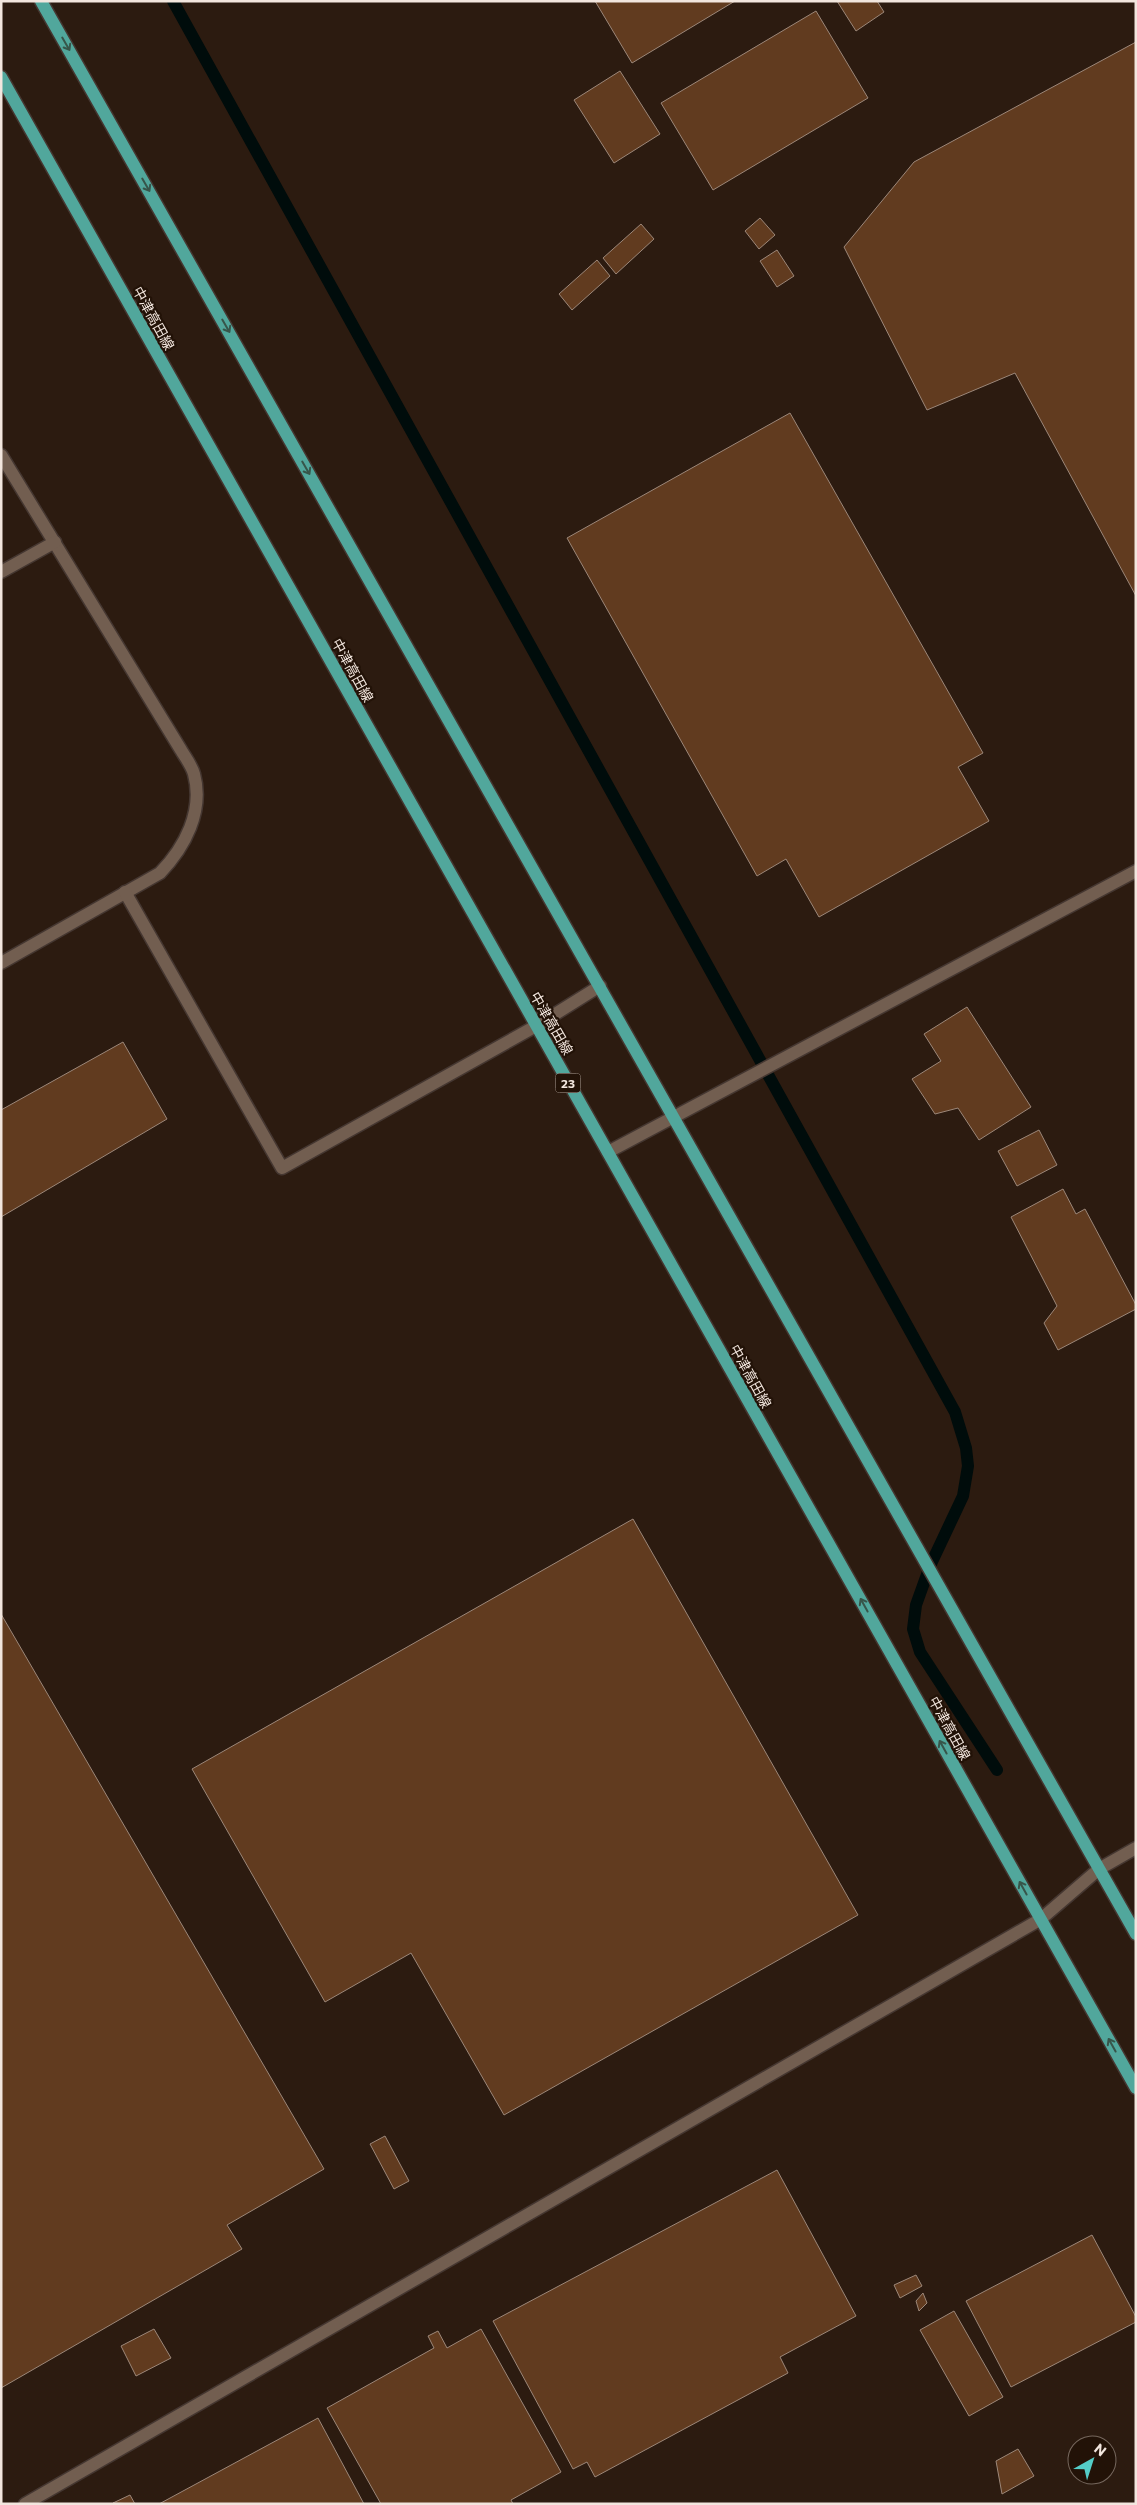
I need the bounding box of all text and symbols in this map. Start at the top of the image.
one-way arrow [61,36,71,50]
one-way arrow [141,177,151,192]
street label: 中津高田線 [130,283,178,353]
one-way arrow [221,319,231,334]
one-way arrow [301,460,311,475]
street label: 中津高田線 [329,635,377,705]
street label: 中津高田線 [527,988,577,1058]
road number: 23 [556,1074,580,1092]
street label: 中津高田線 [727,1341,775,1411]
one-way arrow [858,1599,868,1613]
street label: 中津高田線 [926,1693,974,1763]
one-way arrow [938,1740,948,1755]
one-way arrow [1018,1882,1028,1896]
one-way arrow [1106,2039,1116,2053]
north arrow [1067,2435,1117,2485]
text: N [1091,2440,1110,2459]

